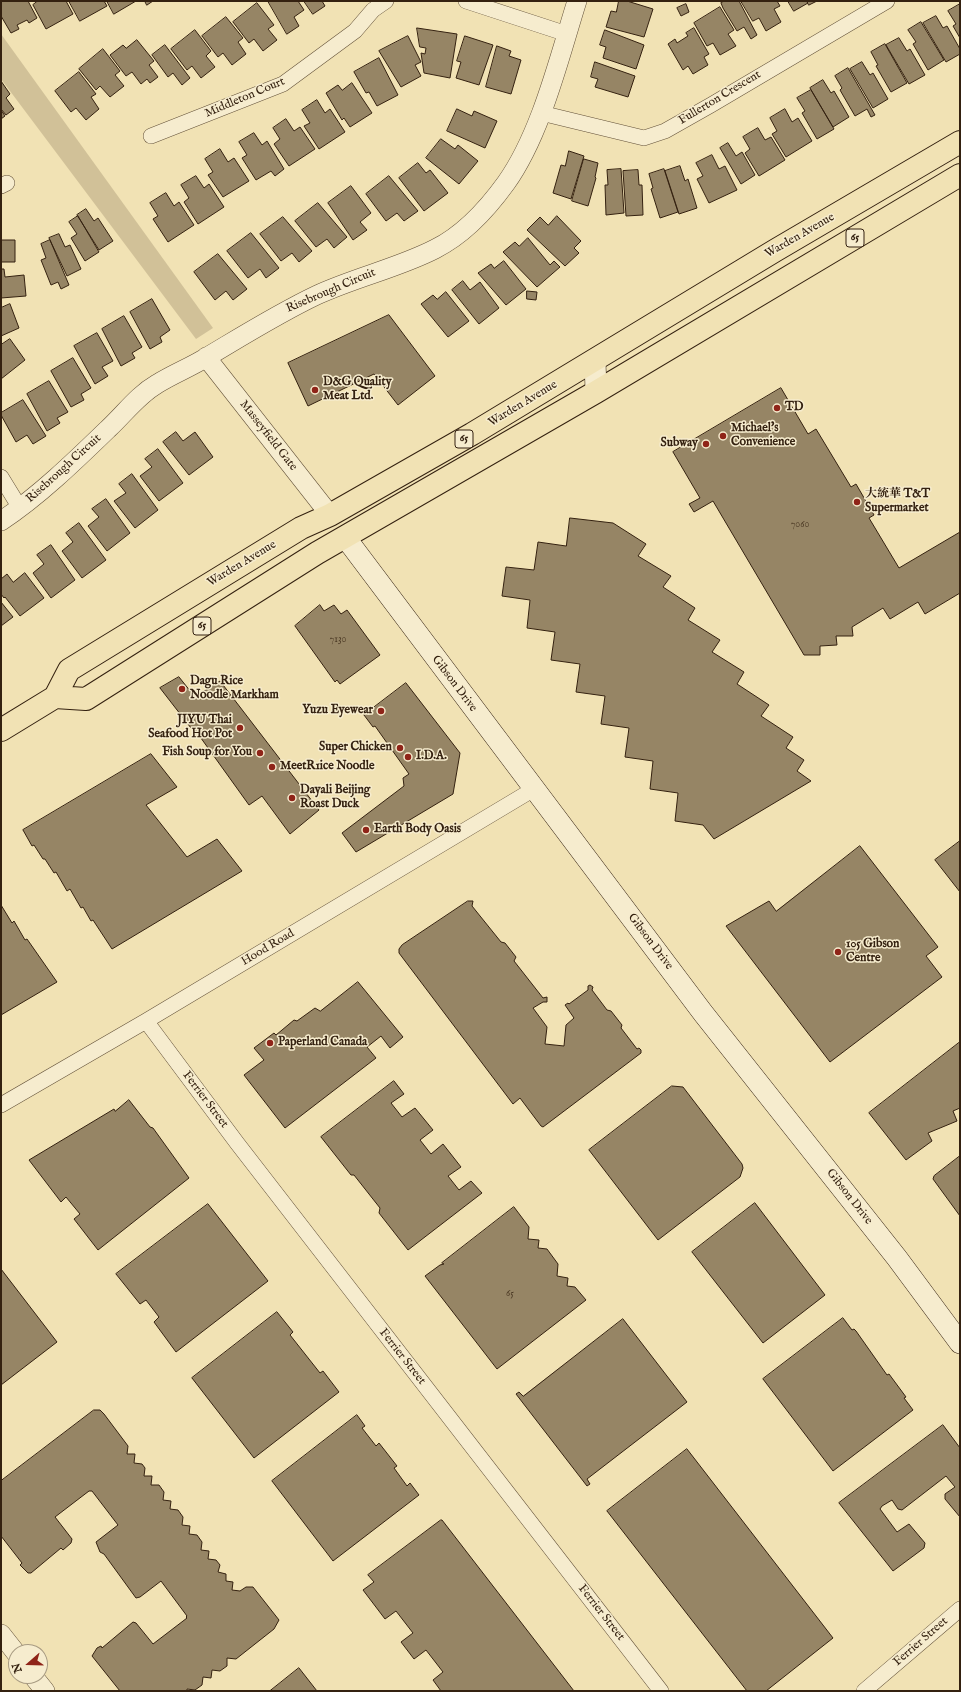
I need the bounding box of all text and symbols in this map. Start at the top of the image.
street label: Fullerton Crescent [676,68,764,128]
street label: Middleton Court [203,75,287,121]
street label: Warden Avenue [763,210,837,262]
road number: 65 [846,229,864,247]
street label: Risebrough Circuit [284,266,378,316]
place label: D&G Quality Meat Ltd. [323,376,392,404]
street label: Warden Avenue [486,378,560,430]
marker: D&G Quality Meat Ltd. [310,385,320,395]
street label: Masseyfield Gate [236,398,300,474]
place label: TD [785,401,803,415]
marker: TD [772,403,782,413]
place label: Michael's Convenience [731,422,795,450]
road number: 65 [455,430,473,448]
marker: Michael's Convenience [718,431,728,441]
street label: Risebrough Circuit [24,432,104,506]
place label: Subway [660,437,698,451]
marker: Subway [701,439,711,449]
place label: 大統華 T&T Supermarket [865,488,930,516]
marker: 大統華 T&T Supermarket [852,497,862,507]
house number: 7060 [791,519,809,531]
street label: Warden Avenue [205,538,279,590]
road number: 65 [193,617,211,635]
house number: 7130 [329,634,347,646]
street label: Gibson Drive [428,653,480,715]
place label: Dagu Rice Noodle Markham [190,675,279,703]
marker: Dagu Rice Noodle Markham [177,684,187,694]
place label: Yuzu Eyewear [302,704,373,718]
marker: Yuzu Eyewear [376,706,386,716]
place label: JIYU Thai Seafood Hot Pot [148,714,232,742]
marker: JIYU Thai Seafood Hot Pot [235,723,245,733]
place label: Super Chicken [319,741,392,755]
marker: Super Chicken [395,743,405,753]
place label: Fish Soup for You [162,746,252,760]
marker: Fish Soup for You [255,748,265,758]
place label: I.D.A. [416,750,447,764]
marker: I.D.A. [403,752,413,762]
place label: MeetR1ice Noodle [280,760,374,774]
marker: MeetR1ice Noodle [267,762,277,772]
place label: Dayali Beijing Roast Duck [300,784,370,812]
marker: Dayali Beijing Roast Duck [287,793,297,803]
place label: Earth Body Oasis [374,823,461,837]
marker: Earth Body Oasis [361,825,371,835]
street label: Gibson Drive [624,911,676,973]
street label: Hood Road [239,927,297,969]
place label: 105 Gibson Centre [846,938,899,966]
marker: 105 Gibson Centre [833,947,843,957]
place label: Paperland Canada [278,1036,367,1050]
marker: Paperland Canada [265,1038,275,1048]
street label: Ferrier Street [179,1069,231,1131]
street label: Gibson Drive [823,1166,875,1228]
house number: 65 [506,1288,514,1300]
street label: Ferrier Street [376,1326,428,1388]
street label: Ferrier Street [575,1582,627,1644]
street label: Ferrier Street [891,1614,951,1670]
north arrow [8,1644,48,1684]
text: N [9,1661,26,1675]

